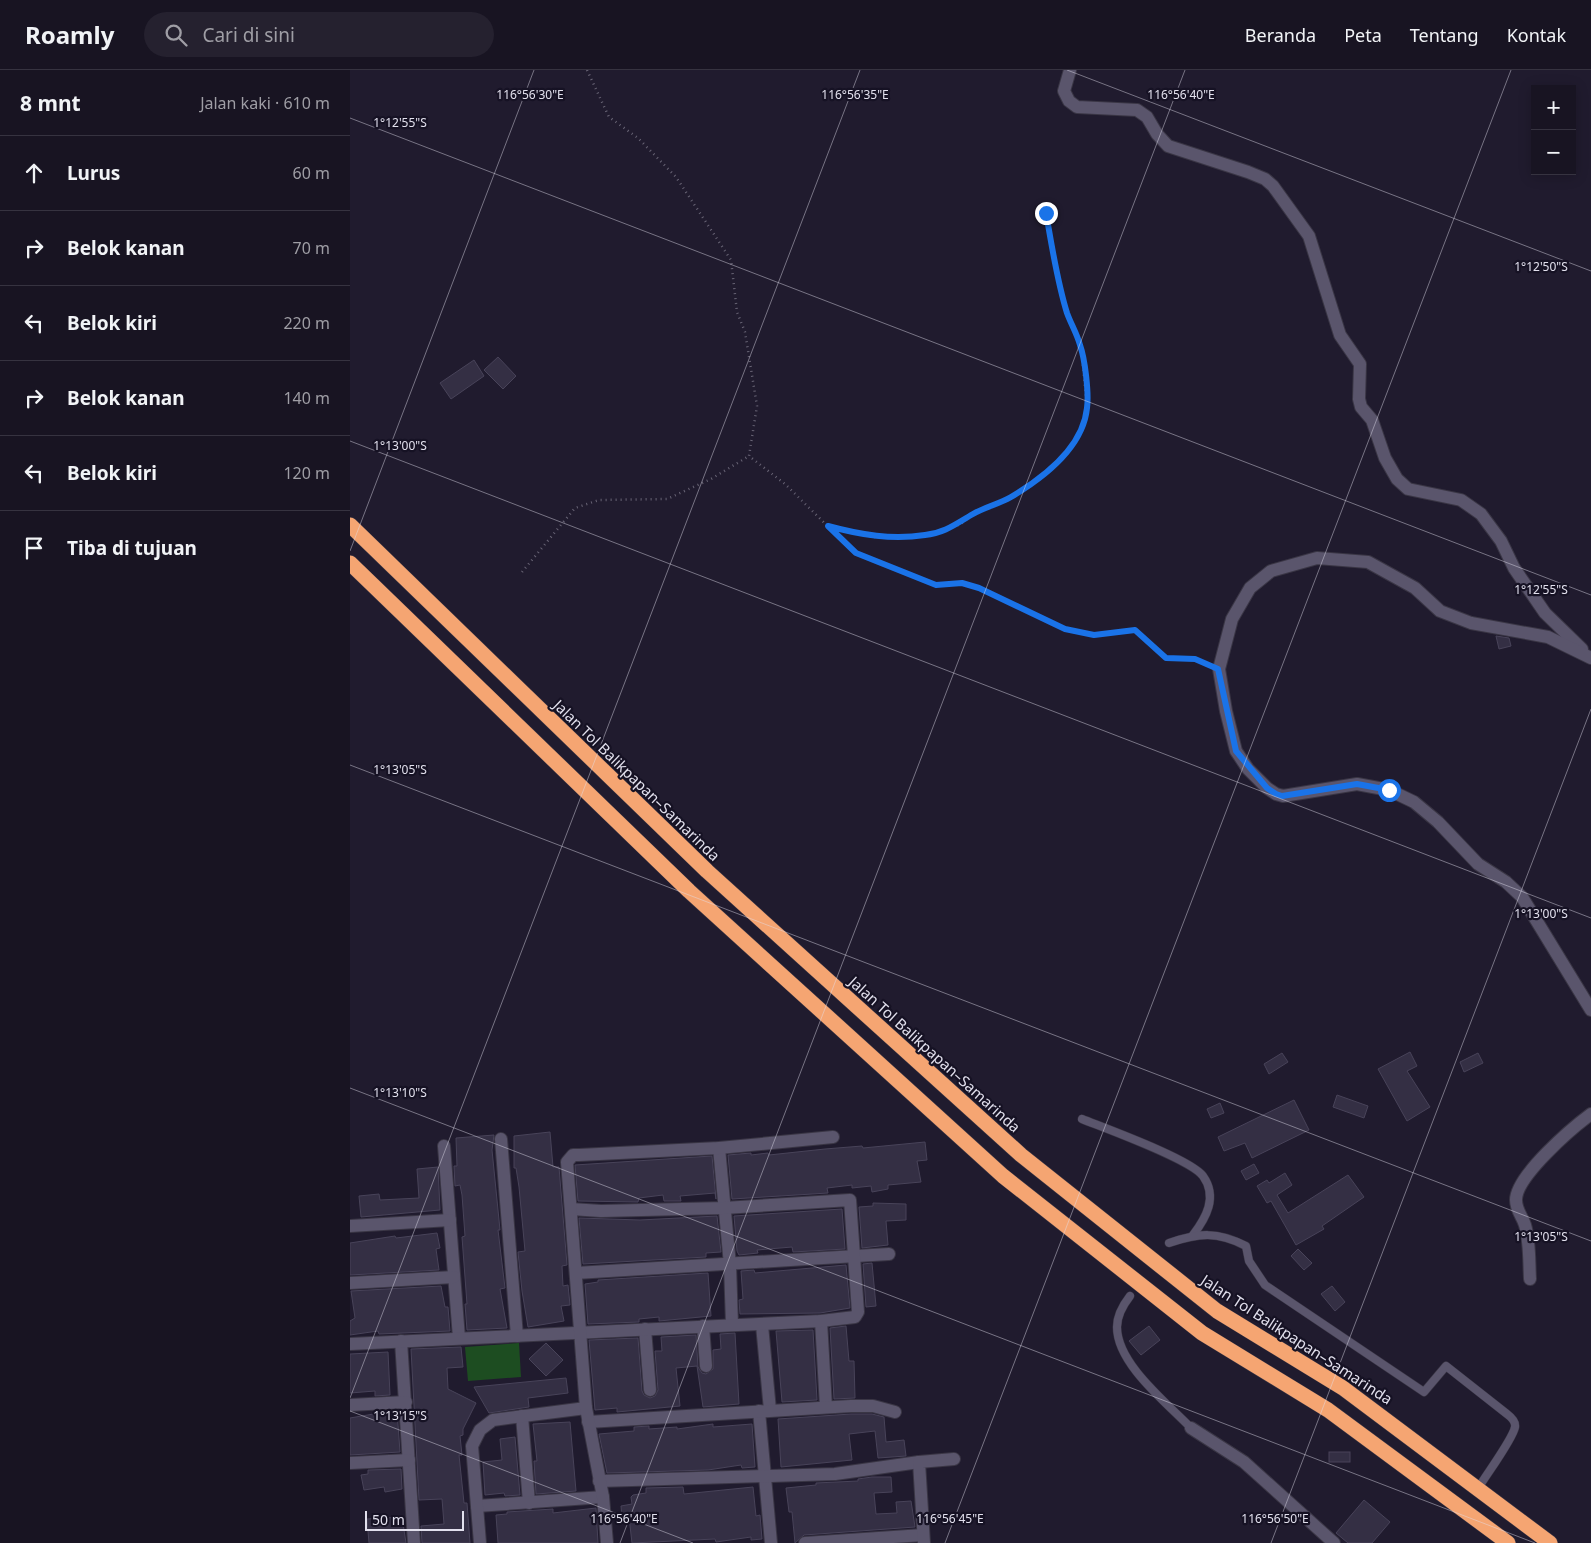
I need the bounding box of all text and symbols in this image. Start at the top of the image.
search box [144,12,494,57]
text: Roamly [25,18,114,51]
icon: search [162,21,190,49]
text: Cari di sini [202,22,295,48]
text: Beranda [1245,23,1316,47]
text: Peta [1344,23,1382,47]
text: Tentang [1410,23,1479,47]
text: Kontak [1507,23,1566,47]
map controls [1531,85,1576,175]
button: + [1531,85,1576,130]
text: 116°56'30"E [496,86,564,103]
text: 116°56'35"E [821,86,889,103]
text: 116°56'40"E [1147,86,1215,103]
text: 8 mnt [20,89,81,117]
text: Jalan kaki · 610 m [200,92,330,114]
text: 1°12'55"S [373,114,427,131]
button: − [1531,130,1576,175]
icon: ahead [20,159,48,187]
text: Lurus [67,160,120,186]
text: 60 m [293,162,330,184]
route end [1035,202,1058,225]
icon: right [20,234,48,262]
text: Belok kanan [67,235,184,261]
text: 70 m [293,237,330,259]
text: 1°12'50"S [1514,258,1568,275]
icon: left [20,309,48,337]
text: Belok kiri [67,310,157,336]
text: 220 m [283,312,330,334]
icon: right [20,384,48,412]
text: Belok kanan [67,385,184,411]
text: 140 m [283,387,330,409]
text: 1°13'00"S [373,437,427,454]
icon: left [20,459,48,487]
text: Belok kiri [67,460,157,486]
text: 120 m [283,462,330,484]
icon: arrive [20,534,48,562]
text: Tiba di tujuan [67,535,197,561]
text: 1°12'55"S [1514,581,1568,598]
street label: Jalan Tol Balikpapan–Samarinda [548,694,725,865]
text: 1°13'05"S [373,761,427,778]
route start [1378,779,1401,802]
text: 1°13'00"S [1514,905,1568,922]
street label: Jalan Tol Balikpapan–Samarinda [844,970,1025,1136]
text: 1°13'10"S [373,1084,427,1101]
text: 1°13'05"S [1514,1228,1568,1245]
street label: Jalan Tol Balikpapan–Samarinda [1196,1268,1396,1408]
text: 1°13'15"S [373,1407,427,1424]
scale bar [365,1508,464,1531]
text: 50 m [372,1510,405,1529]
text: 116°56'40"E [590,1510,658,1527]
text: 116°56'45"E [916,1510,984,1527]
text: 116°56'50"E [1241,1510,1309,1527]

